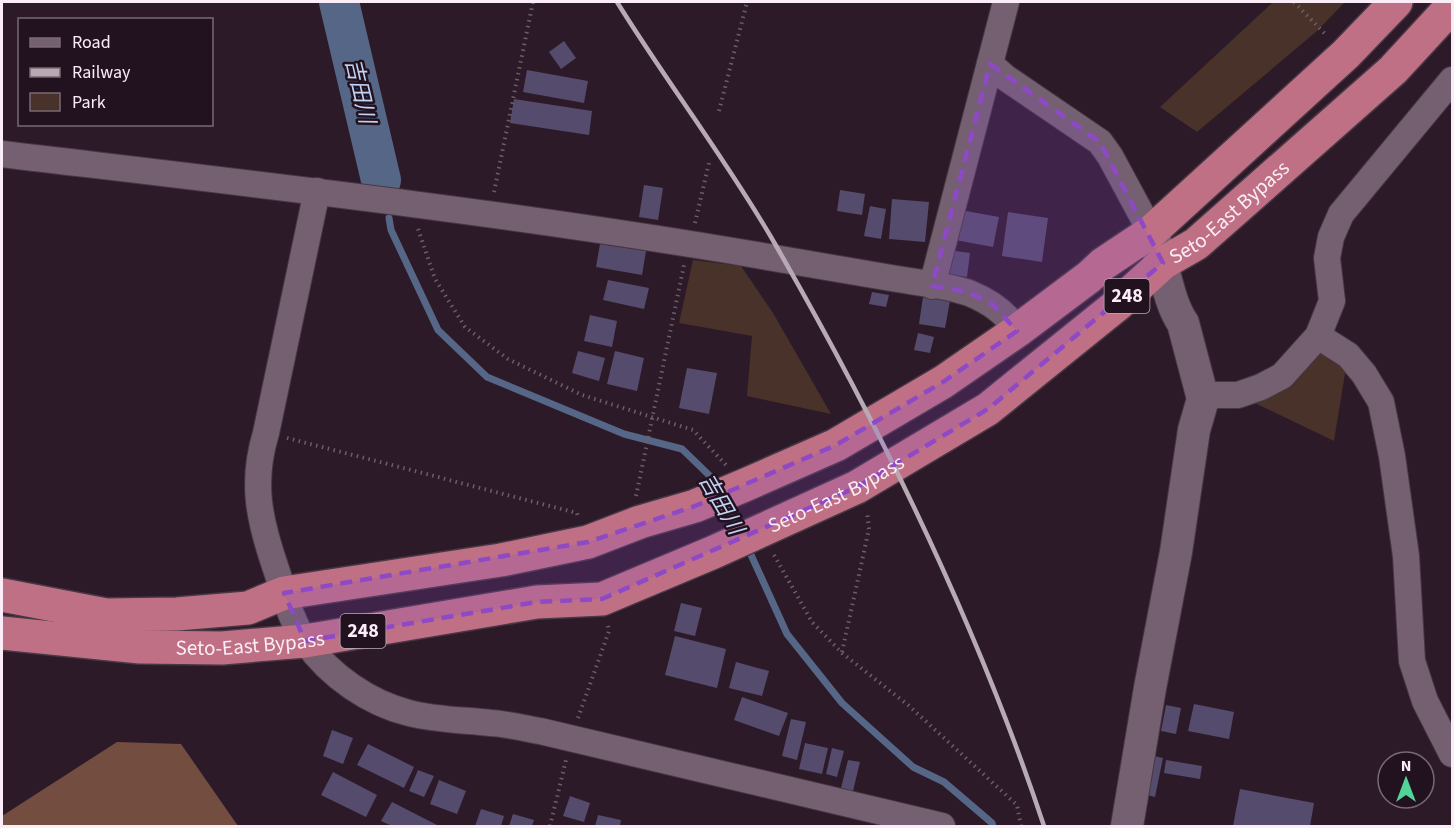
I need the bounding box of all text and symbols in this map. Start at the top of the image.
legend [18,18,213,126]
text: Road [72,30,111,55]
water label: 吉田川 [337,55,383,129]
text: Railway [72,60,131,85]
text: Park [72,90,106,115]
street label: Seto-East Bypass [1163,153,1296,271]
road number: 248 [1104,279,1150,313]
street label: Seto-East Bypass [763,447,910,541]
water label: 吉田川 [691,467,752,542]
road number: 248 [340,614,386,648]
street label: Seto-East Bypass [176,623,327,663]
north arrow [1376,750,1436,810]
text: N [1401,755,1411,777]

